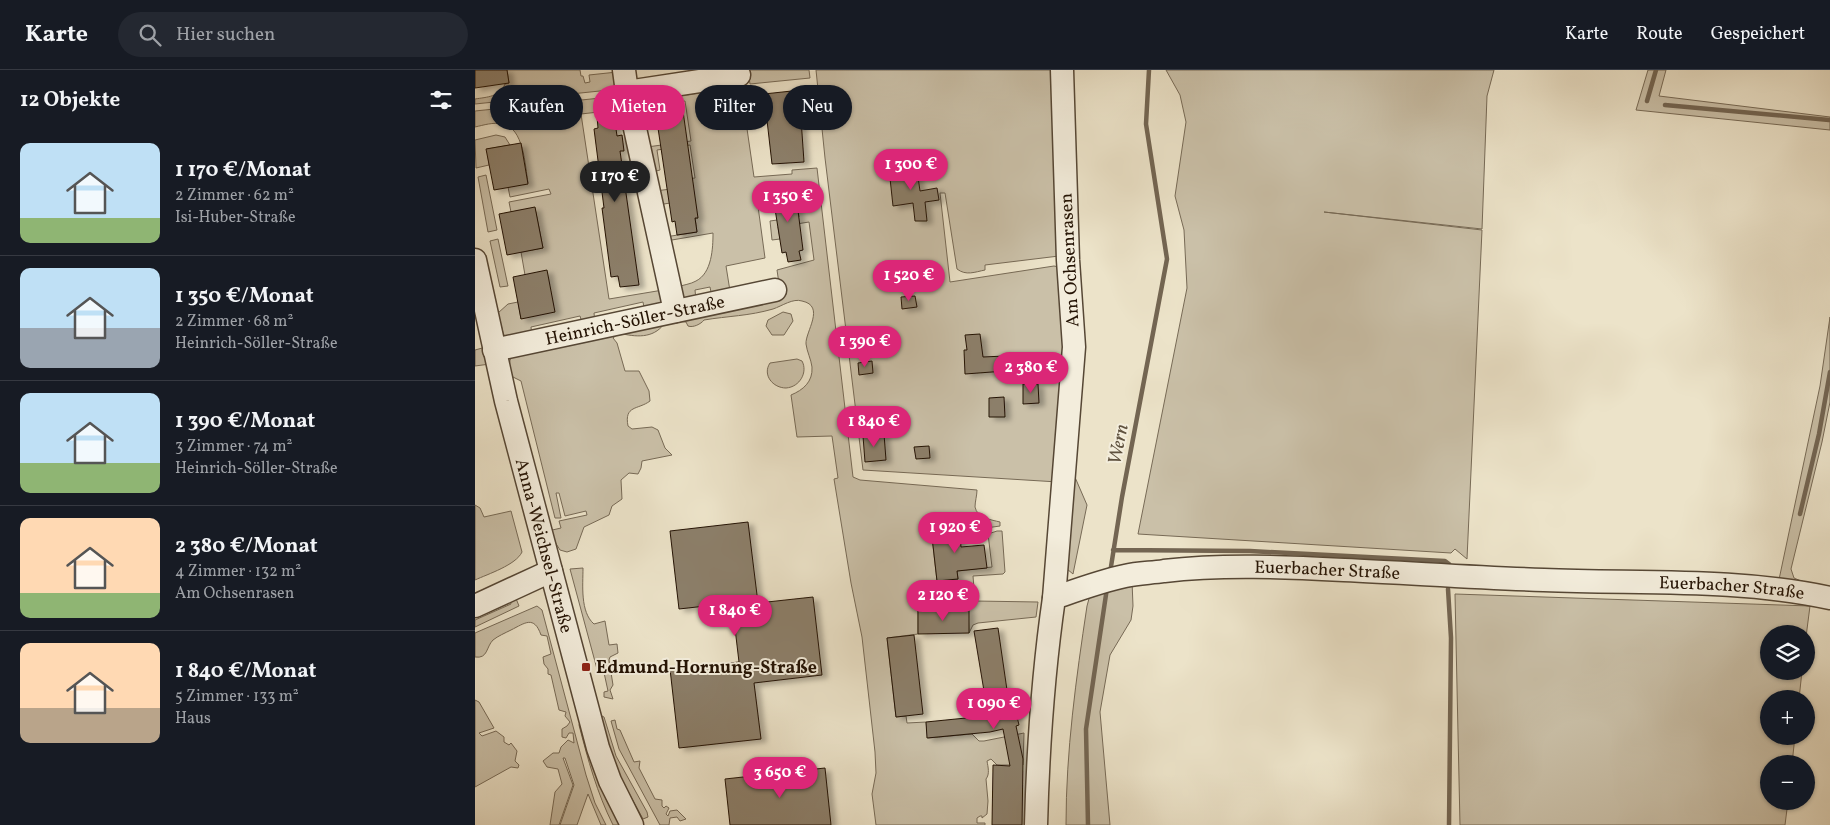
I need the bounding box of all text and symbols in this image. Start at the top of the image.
search box [118,12,468,57]
text: Karte [25,18,88,52]
icon: search [136,21,164,49]
text: Hier suchen [176,22,275,48]
text: Karte [1565,22,1608,47]
text: Route [1636,22,1683,47]
text: Gespeichert [1711,22,1805,47]
chip: Kaufen [490,85,583,130]
chip: Mieten [593,85,685,130]
chip: Filter [695,85,773,130]
chip: Neu [783,85,852,130]
text: 12 Objekte [20,86,120,115]
icon: filters [427,86,455,114]
pin: 1 300 € [865,148,957,191]
text: 1 300 € [885,154,937,176]
text: 1 170 €/Monat [175,156,311,185]
pin: 1 170 € [569,160,661,203]
icon: home [60,163,120,223]
text: 1 170 € [591,166,639,188]
pin: 1 350 € [742,180,834,223]
text: 2 Zimmer · 62 m² [175,185,294,207]
text: 1 350 € [763,186,813,208]
street label: Am Ochsenrasen [1054,192,1086,328]
text: Isi-Huber-Straße [175,207,296,229]
pin: 1 520 € [863,260,955,302]
text: 1 520 € [884,265,934,287]
text: 1 350 €/Monat [175,282,314,311]
icon: home [60,288,120,348]
street label: Heinrich-Söller-Straße [543,290,727,353]
text: 2 Zimmer · 68 m² [175,311,293,333]
pin: 1 390 € [819,326,911,368]
text: 1 390 € [839,331,891,353]
text: Heinrich-Söller-Straße [175,333,338,355]
pin: 2 380 € [985,352,1077,394]
text: 2 380 € [1004,357,1058,379]
pin: 1 840 € [828,406,920,448]
text: 1 390 €/Monat [175,407,315,436]
text: 1 840 € [848,411,900,433]
icon: home [60,413,120,473]
water label: Wern [1102,422,1136,467]
text: 3 Zimmer · 74 m² [175,436,292,458]
street label: Anna-Weichsel-Straße [508,456,578,636]
text: Heinrich-Söller-Straße [175,458,338,480]
pin: 1 920 € [909,512,1001,554]
text: 1 920 € [929,517,981,539]
text: 2 380 €/Monat [175,532,318,561]
icon: home [60,538,120,598]
street label: Euerbacher Straße [1254,556,1401,587]
text: 4 Zimmer · 132 m² [175,561,301,583]
street label: Euerbacher Straße [1659,571,1806,607]
pin: 2 120 € [897,580,989,622]
text: Am Ochsenrasen [175,583,294,605]
text: 2 120 € [917,585,969,607]
pin: 1 840 € [689,594,781,637]
text: 1 840 € [709,600,761,622]
map controls [1760,625,1815,810]
button: layers [1760,625,1815,680]
place label: Edmund-Hornung-Straße [596,656,817,681]
text: 1 840 €/Monat [175,657,316,686]
marker: Edmund-Hornung-Straße [580,661,592,673]
icon: home [60,663,120,723]
text: 5 Zimmer · 133 m² [175,686,299,708]
pin: 1 090 € [948,688,1040,730]
button: + [1760,690,1815,745]
text: 1 090 € [967,693,1021,715]
text: Haus [175,708,211,730]
button: − [1760,755,1815,810]
pin: 3 650 € [734,756,826,799]
text: 3 650 € [754,762,806,784]

